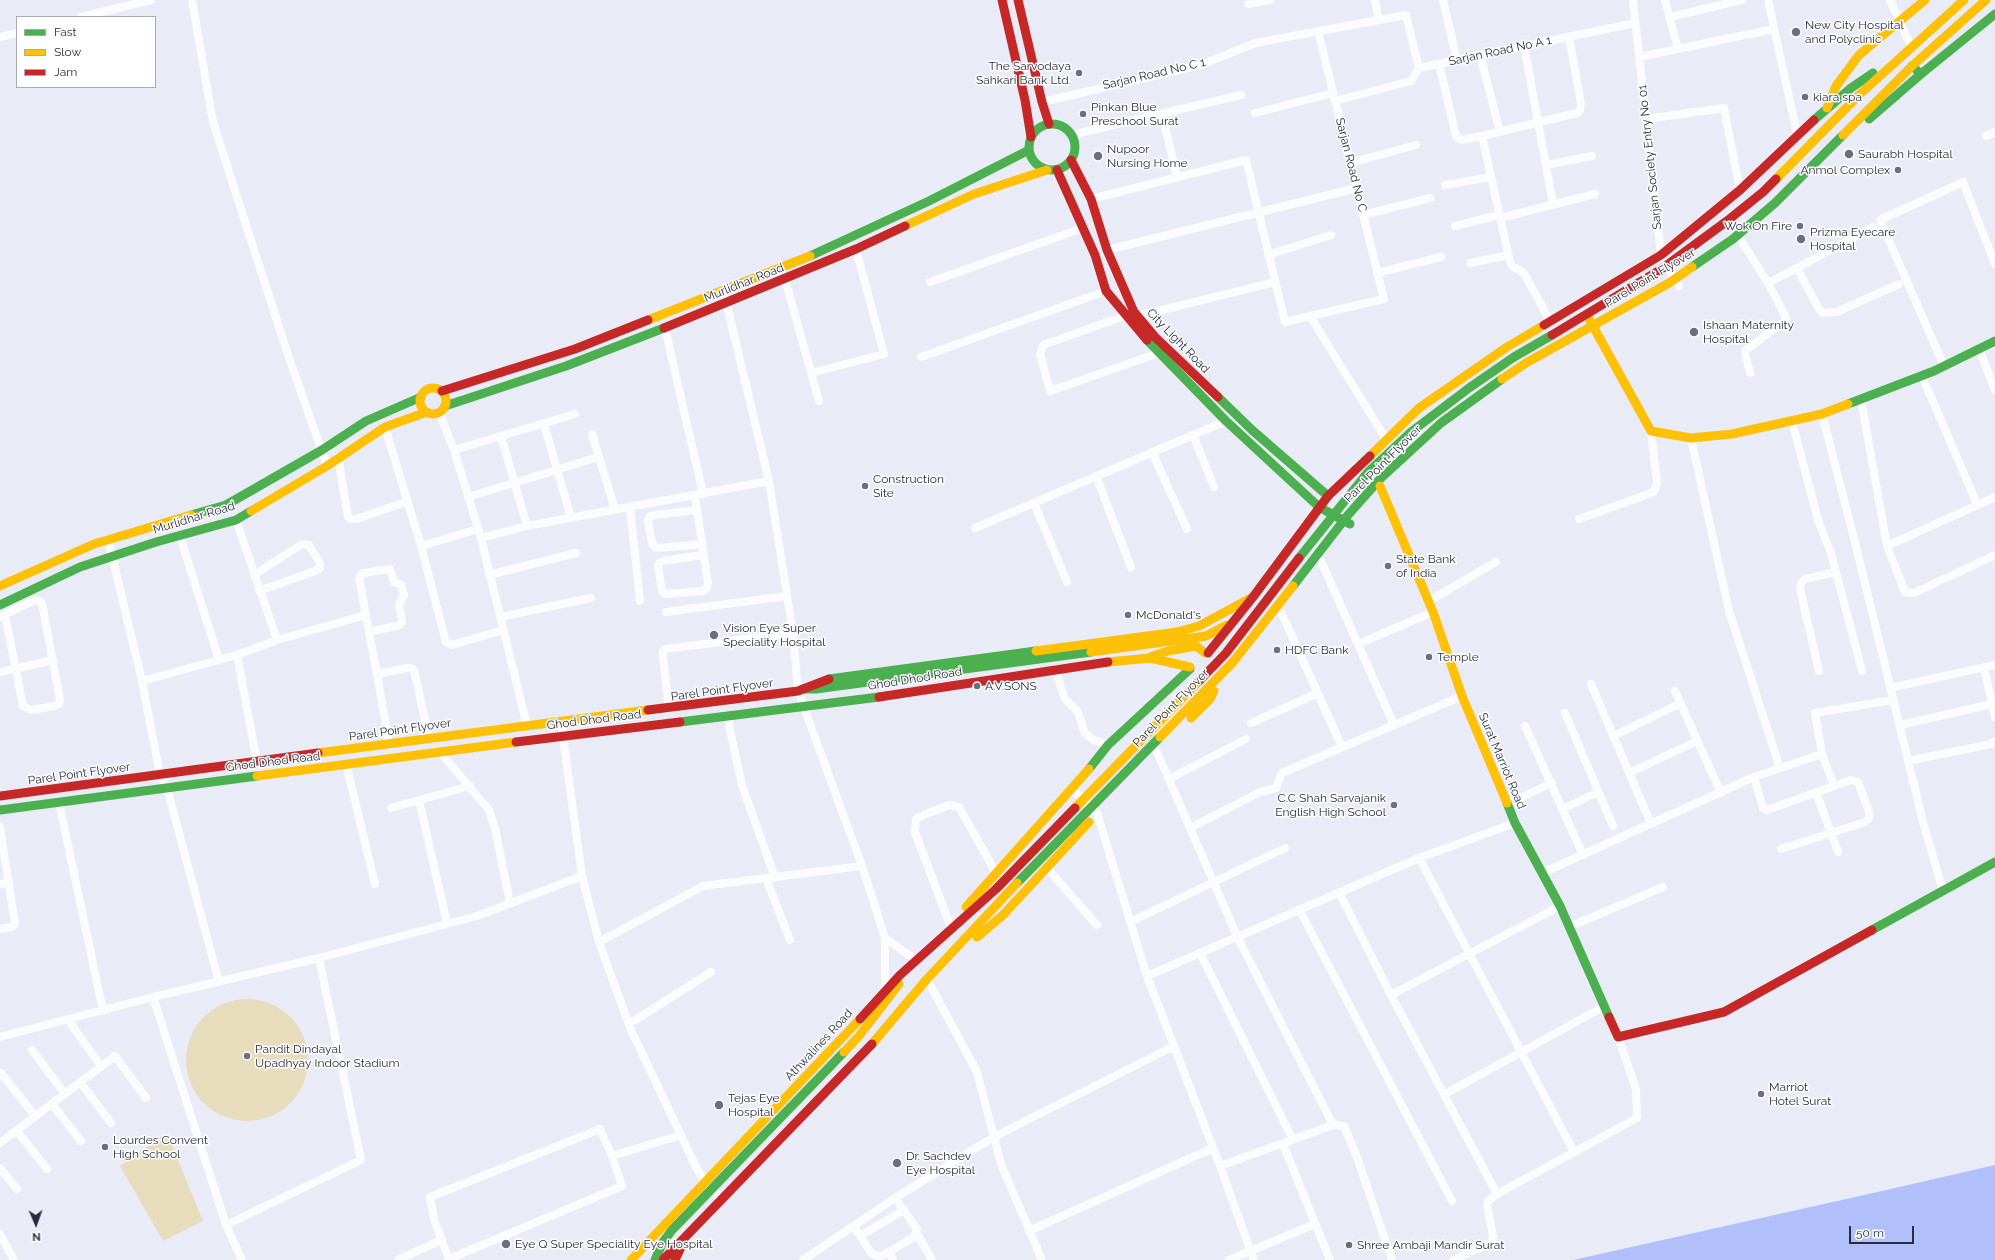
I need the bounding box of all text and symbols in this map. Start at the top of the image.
legend [16,16,156,88]
place label: New City Hospital and Polyclinic [1805,18,1904,46]
text: Fast [54,25,77,39]
marker: New City Hospital and Polyclinic [1790,26,1802,38]
street label: Sarjan Road No A 1 [1447,33,1553,69]
text: Slow [54,45,81,59]
street label: Sarjan Road No C 1 [1101,55,1207,93]
place label: The Sarvodaya Sahkari Bank Ltd. [976,59,1071,87]
text: Jam [54,65,77,79]
marker: The Sarvodaya Sahkari Bank Ltd. [1074,68,1084,78]
street label: Sarjan Society Entry No 01 [1635,84,1665,230]
place label: kiara spa [1813,90,1862,104]
marker: kiara spa [1800,92,1810,102]
place label: Pinkan Blue Preschool Surat [1091,100,1179,128]
marker: Pinkan Blue Preschool Surat [1078,109,1088,119]
street label: Sarjan Road No C [1332,116,1370,214]
place label: Nupoor Nursing Home [1107,142,1187,170]
place label: Saurabh Hospital [1858,147,1953,161]
marker: Saurabh Hospital [1843,148,1855,160]
marker: Nupoor Nursing Home [1092,150,1104,162]
place label: Anmol Complex [1800,163,1890,177]
marker: Anmol Complex [1893,165,1903,175]
place label: Wok On Fire [1724,219,1792,233]
marker: Wok On Fire [1795,221,1805,231]
place label: Prizma Eyecare Hospital [1810,225,1895,253]
marker: Prizma Eyecare Hospital [1795,233,1807,245]
street label: Parel Point Flyover [1602,245,1698,311]
street label: Murlidhar Road [702,260,786,306]
street label: City Light Road [1144,306,1212,376]
place label: Ishaan Maternity Hospital [1703,318,1794,346]
marker: Ishaan Maternity Hospital [1688,326,1700,338]
street label: Parel Point Flyover [1341,422,1425,506]
place label: Construction Site [873,472,944,500]
marker: Construction Site [860,481,870,491]
street label: Murlidhar Road [151,499,237,537]
place label: State Bank of India [1396,552,1456,580]
marker: State Bank of India [1383,561,1393,571]
place label: McDonald's [1136,608,1201,622]
marker: McDonald's [1123,610,1133,620]
place label: Vision Eye Super Speciality Hospital [723,621,825,649]
marker: Vision Eye Super Speciality Hospital [708,629,720,641]
place label: HDFC Bank [1285,643,1349,657]
marker: HDFC Bank [1272,645,1282,655]
place label: Temple [1437,650,1479,664]
marker: Temple [1424,652,1434,662]
street label: Ghod Dhod Road [867,664,963,694]
street label: Parel Point Flyover [1130,666,1212,750]
street label: Parel Point Flyover [670,676,774,704]
place label: A.V.SONS [985,679,1037,693]
marker: A.V.SONS [972,681,982,691]
street label: Ghod Dhod Road [546,707,642,733]
street label: Surat Marriot Road [1475,711,1529,811]
street label: Parel Point Flyover [348,716,452,744]
street label: Ghod Dhod Road [225,749,321,775]
street label: Parel Point Flyover [27,760,131,788]
place label: C.C Shah Sarvajanik English High School [1275,791,1386,819]
marker: C.C Shah Sarvajanik English High School [1389,800,1399,810]
street label: Athwalines Road [782,1006,856,1084]
place label: Pandit Dindayal Upadhyay Indoor Stadium [255,1042,399,1070]
marker: Pandit Dindayal Upadhyay Indoor Stadium [242,1051,252,1061]
place label: Marriot Hotel Surat [1769,1080,1831,1108]
marker: Marriot Hotel Surat [1756,1089,1766,1099]
place label: Tejas Eye Hospital [728,1091,780,1119]
marker: Tejas Eye Hospital [713,1099,725,1111]
place label: Lourdes Convent High School [113,1133,208,1161]
marker: Lourdes Convent High School [100,1142,110,1152]
place label: Dr. Sachdev Eye Hospital [906,1149,975,1177]
marker: Dr. Sachdev Eye Hospital [891,1157,903,1169]
north arrow [16,1204,56,1244]
scale bar [1851,1218,1916,1244]
text: 50 m [1856,1226,1884,1240]
text: N [32,1230,41,1243]
place label: Eye Q Super Speciality Eye Hospital [515,1237,713,1251]
marker: Eye Q Super Speciality Eye Hospital [500,1238,512,1250]
place label: Shree Ambaji Mandir Surat [1357,1238,1504,1252]
marker: Shree Ambaji Mandir Surat [1344,1240,1354,1250]

